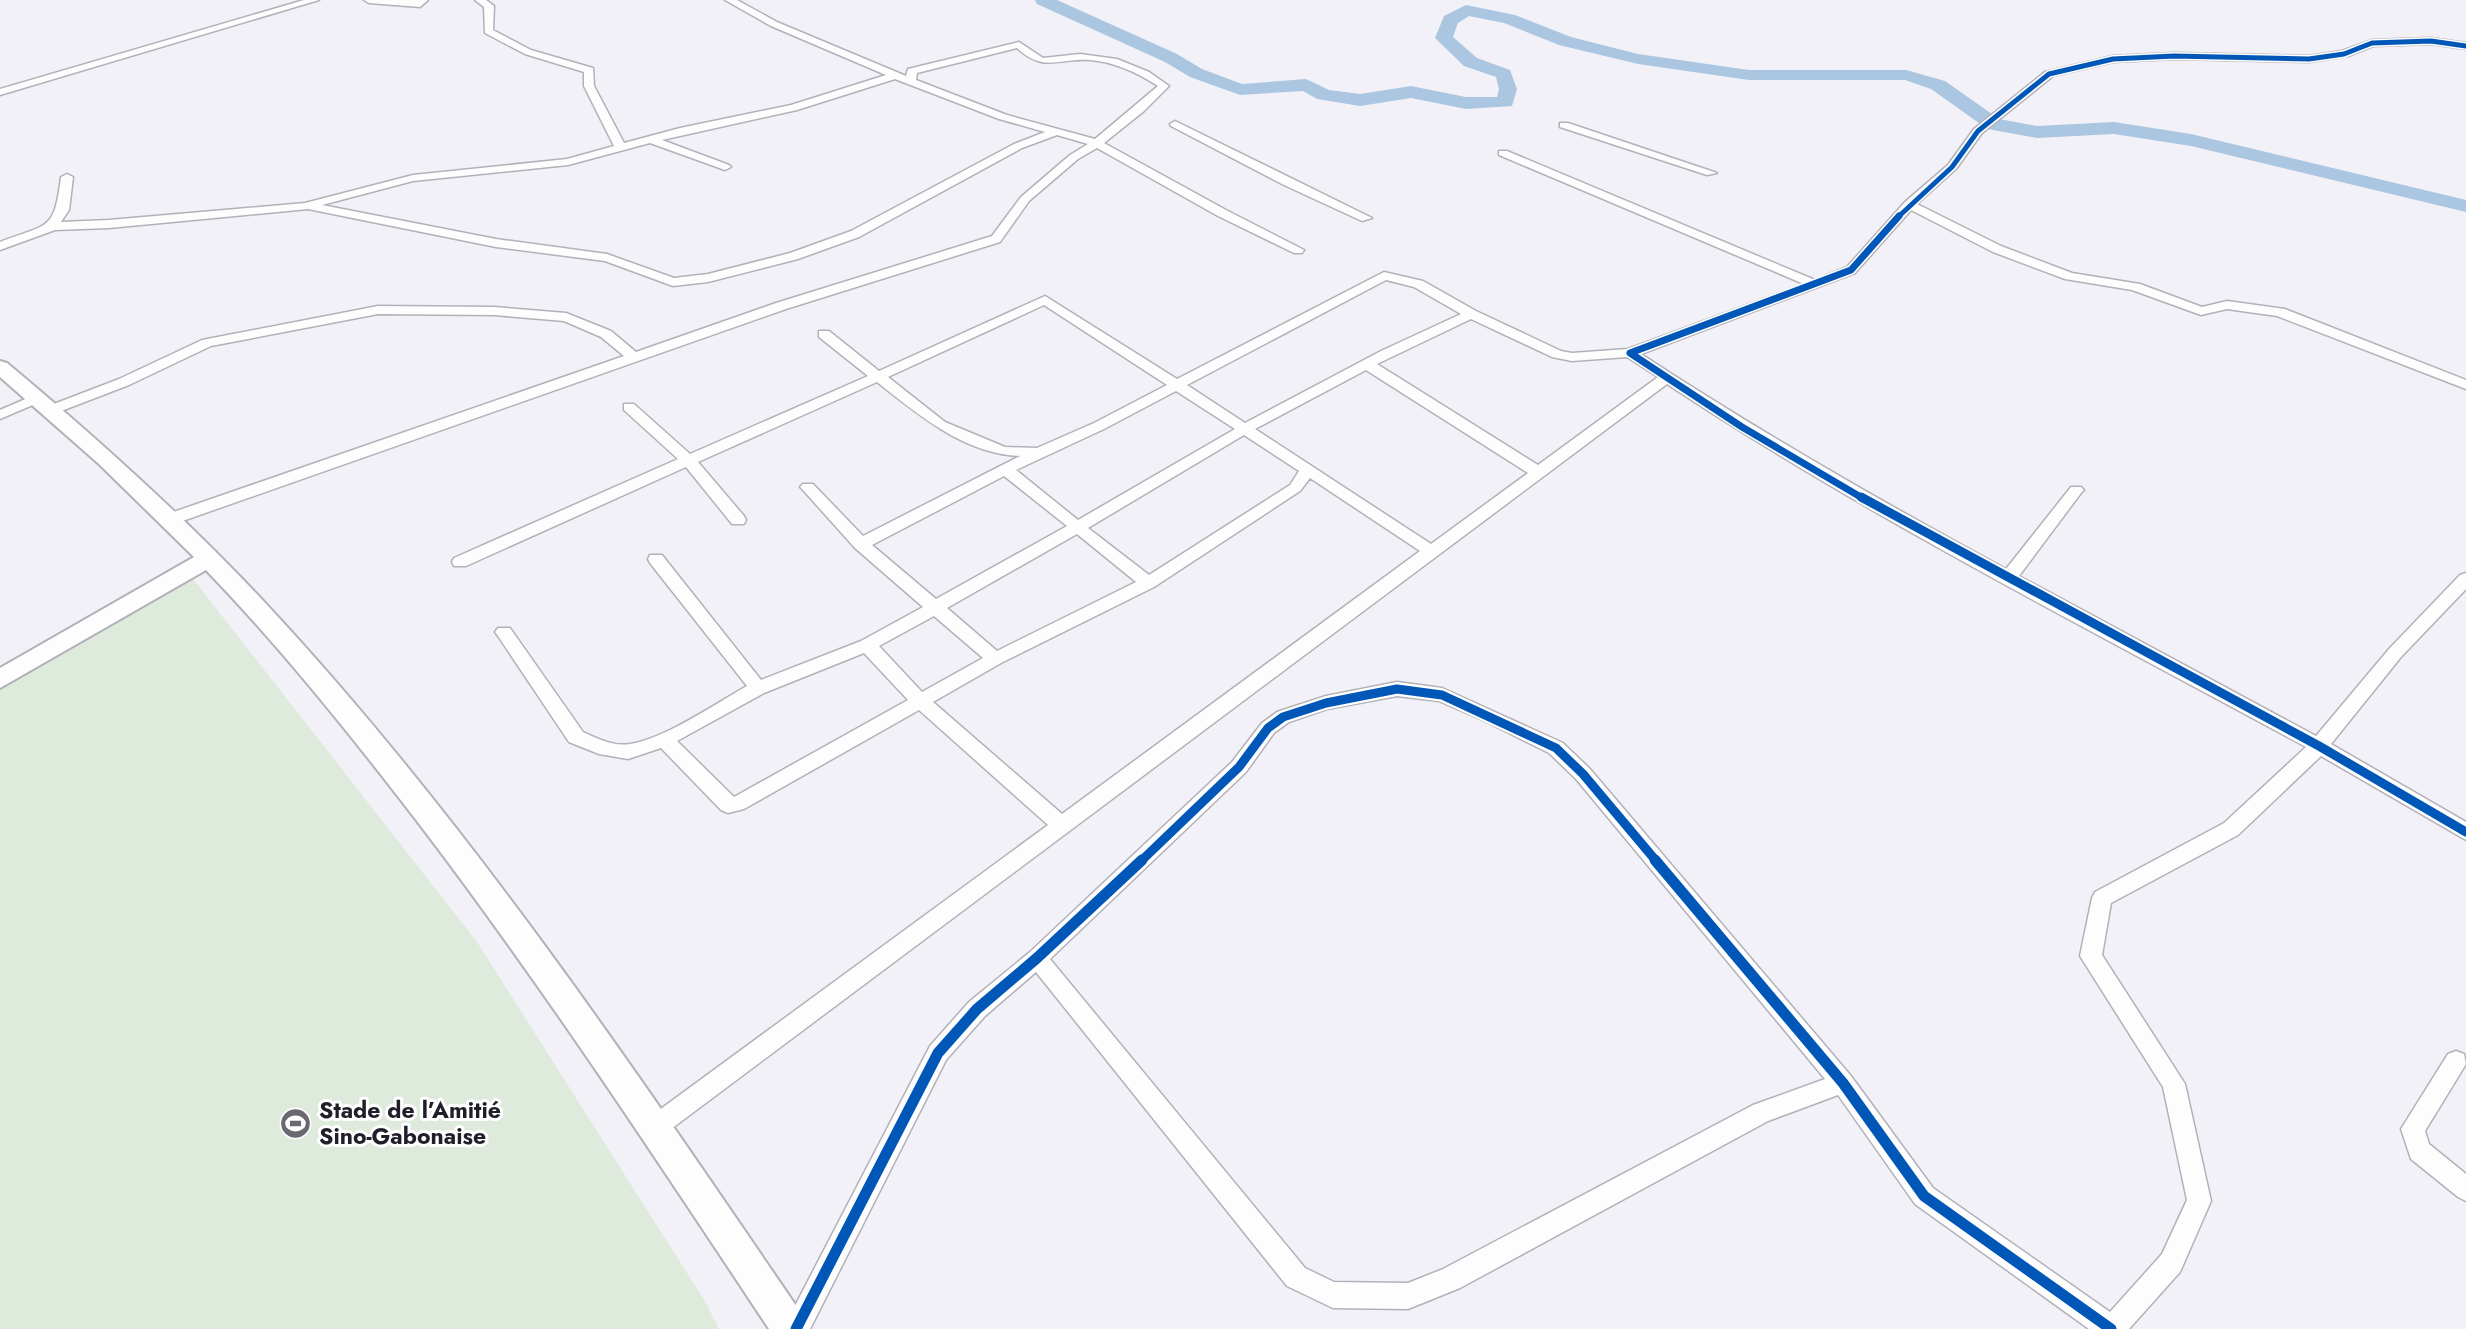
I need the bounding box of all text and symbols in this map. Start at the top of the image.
place label: Stade de l’Amitié Sino-Gabonaise [319,1093,501,1153]
sports icon: Stade de l’Amitié Sino-Gabonaise [279,1106,313,1140]

